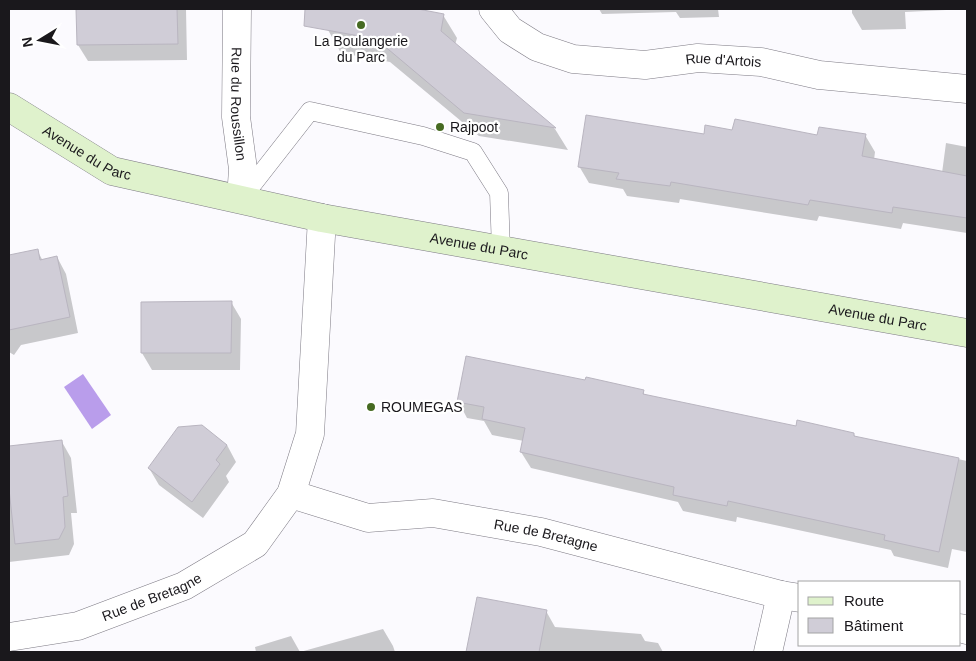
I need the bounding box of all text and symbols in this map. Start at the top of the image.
north arrow [15,15,65,65]
marker: La Boulangerie du Parc [355,19,367,31]
place label: La Boulangerie du Parc [314,33,408,65]
text: N [18,36,36,49]
street label: Rue du Roussillon [228,47,250,162]
street label: Rue d'Artois [685,50,762,70]
place label: Rajpoot [450,119,498,135]
marker: Rajpoot [434,121,446,133]
street label: Avenue du Parc [40,122,133,183]
street label: Avenue du Parc [429,229,529,263]
street label: Avenue du Parc [827,300,928,334]
place label: ROUMEGAS [381,399,463,415]
marker: ROUMEGAS [365,401,377,413]
street label: Rue de Bretagne [493,516,600,555]
street label: Rue de Bretagne [100,569,204,624]
legend [798,581,961,646]
text: Route [844,592,884,609]
text: Bâtiment [844,617,904,634]

